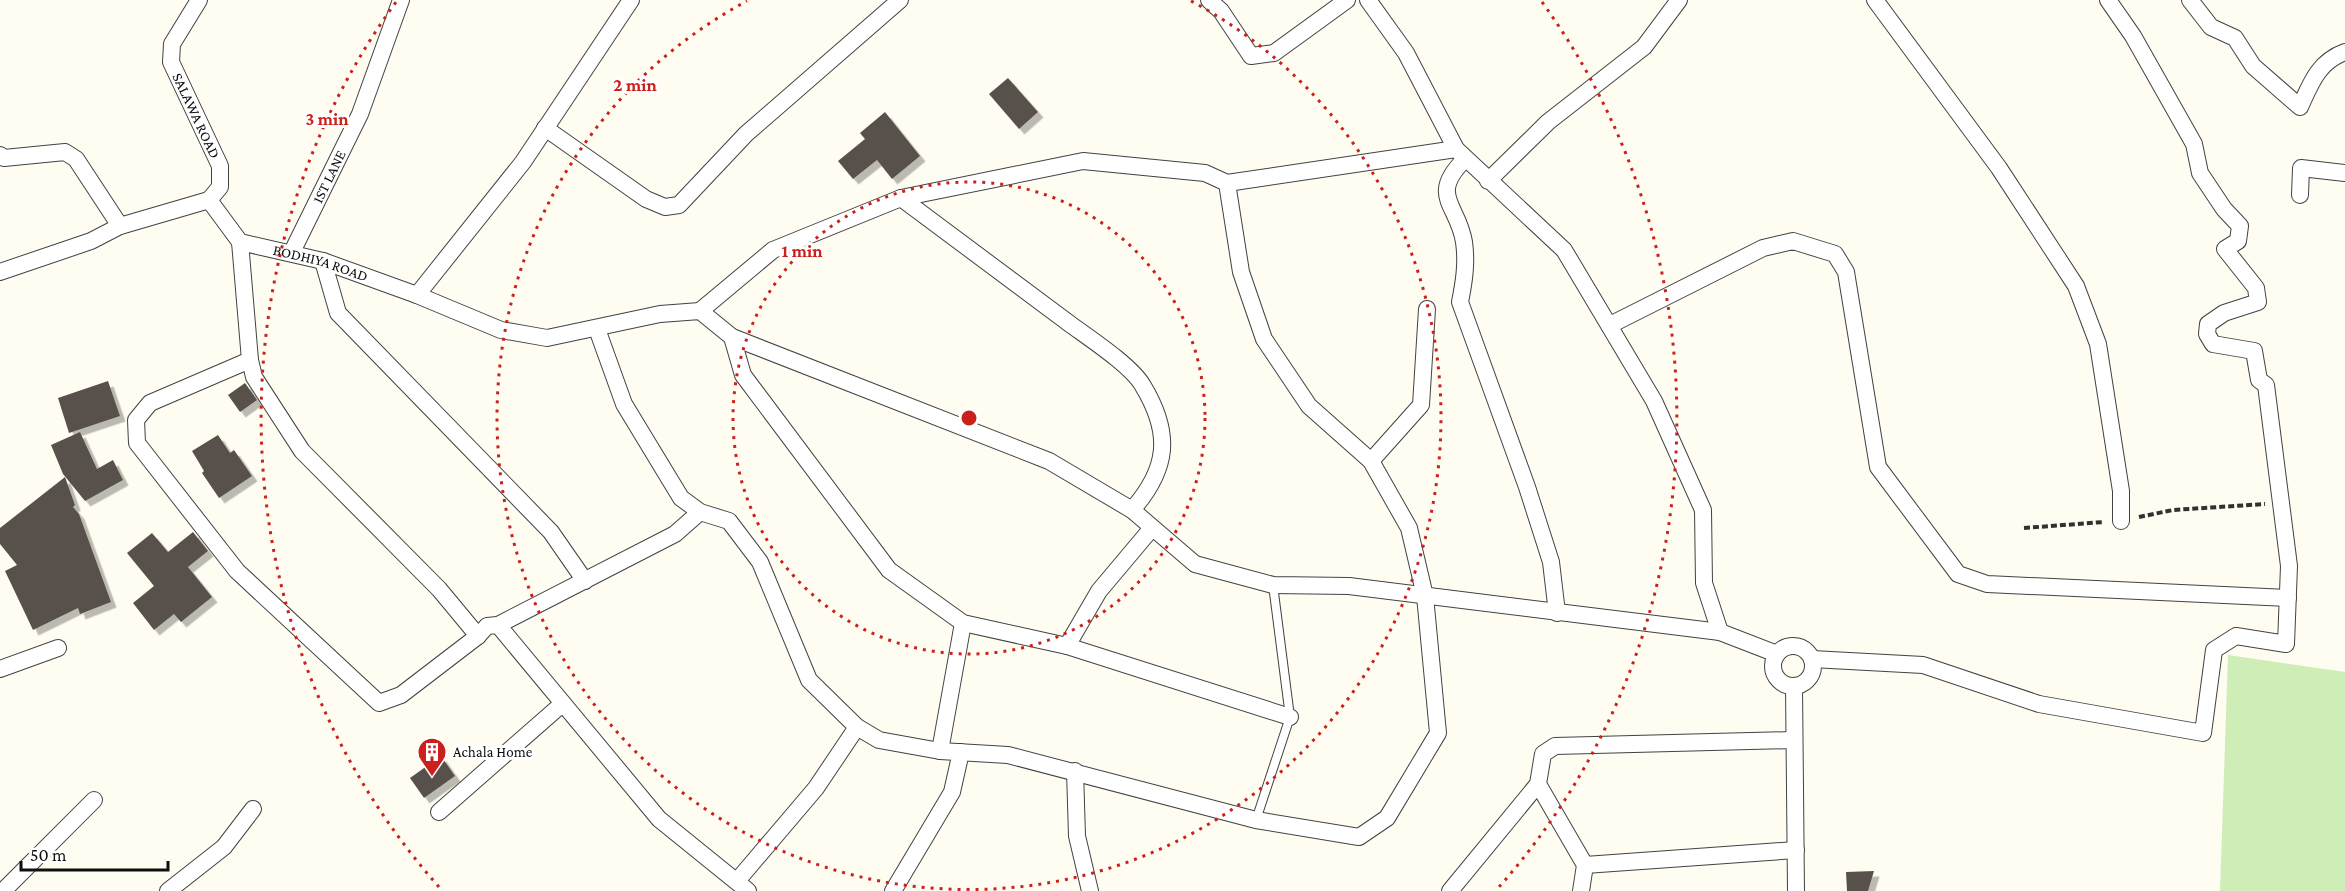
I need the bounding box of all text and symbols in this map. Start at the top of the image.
street label: SALAWA ROAD [169,70,223,161]
text: 2 min [613,75,657,95]
text: 3 min [305,109,349,129]
street label: 1ST LANE [309,148,349,206]
text: 1 min [782,241,823,261]
street label: BODHIYA ROAD [272,242,370,285]
centre of rings [959,408,979,428]
building icon: Achala Home [416,736,448,778]
place label: Achala Home [453,744,533,760]
scale bar [21,834,168,872]
text: 50 m [30,845,67,865]

